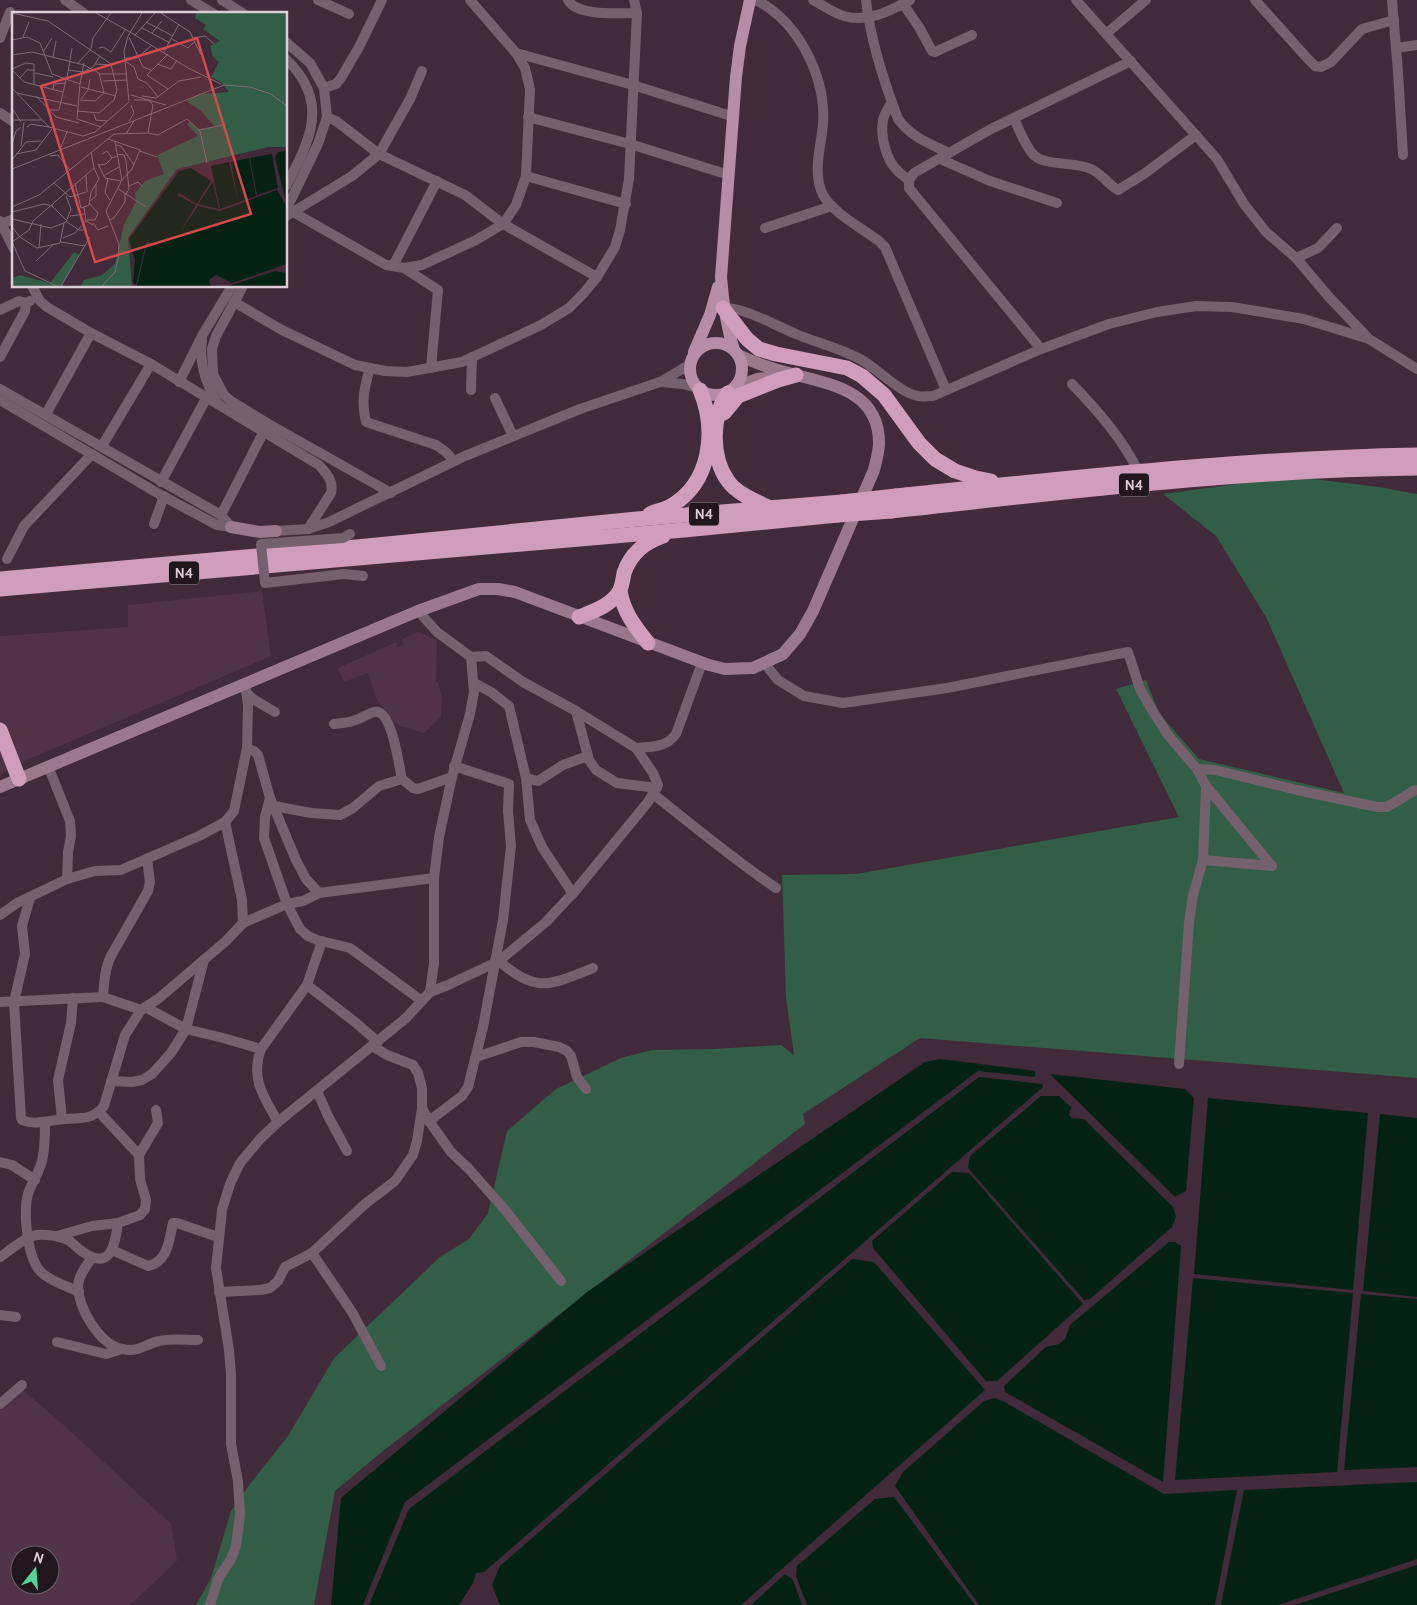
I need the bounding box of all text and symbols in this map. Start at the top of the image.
inset map [12,12,288,288]
road number: N4 [1119,474,1149,496]
road number: N4 [689,502,719,526]
road number: N4 [169,562,199,584]
north arrow [10,1545,60,1595]
text: N [31,1548,46,1568]

